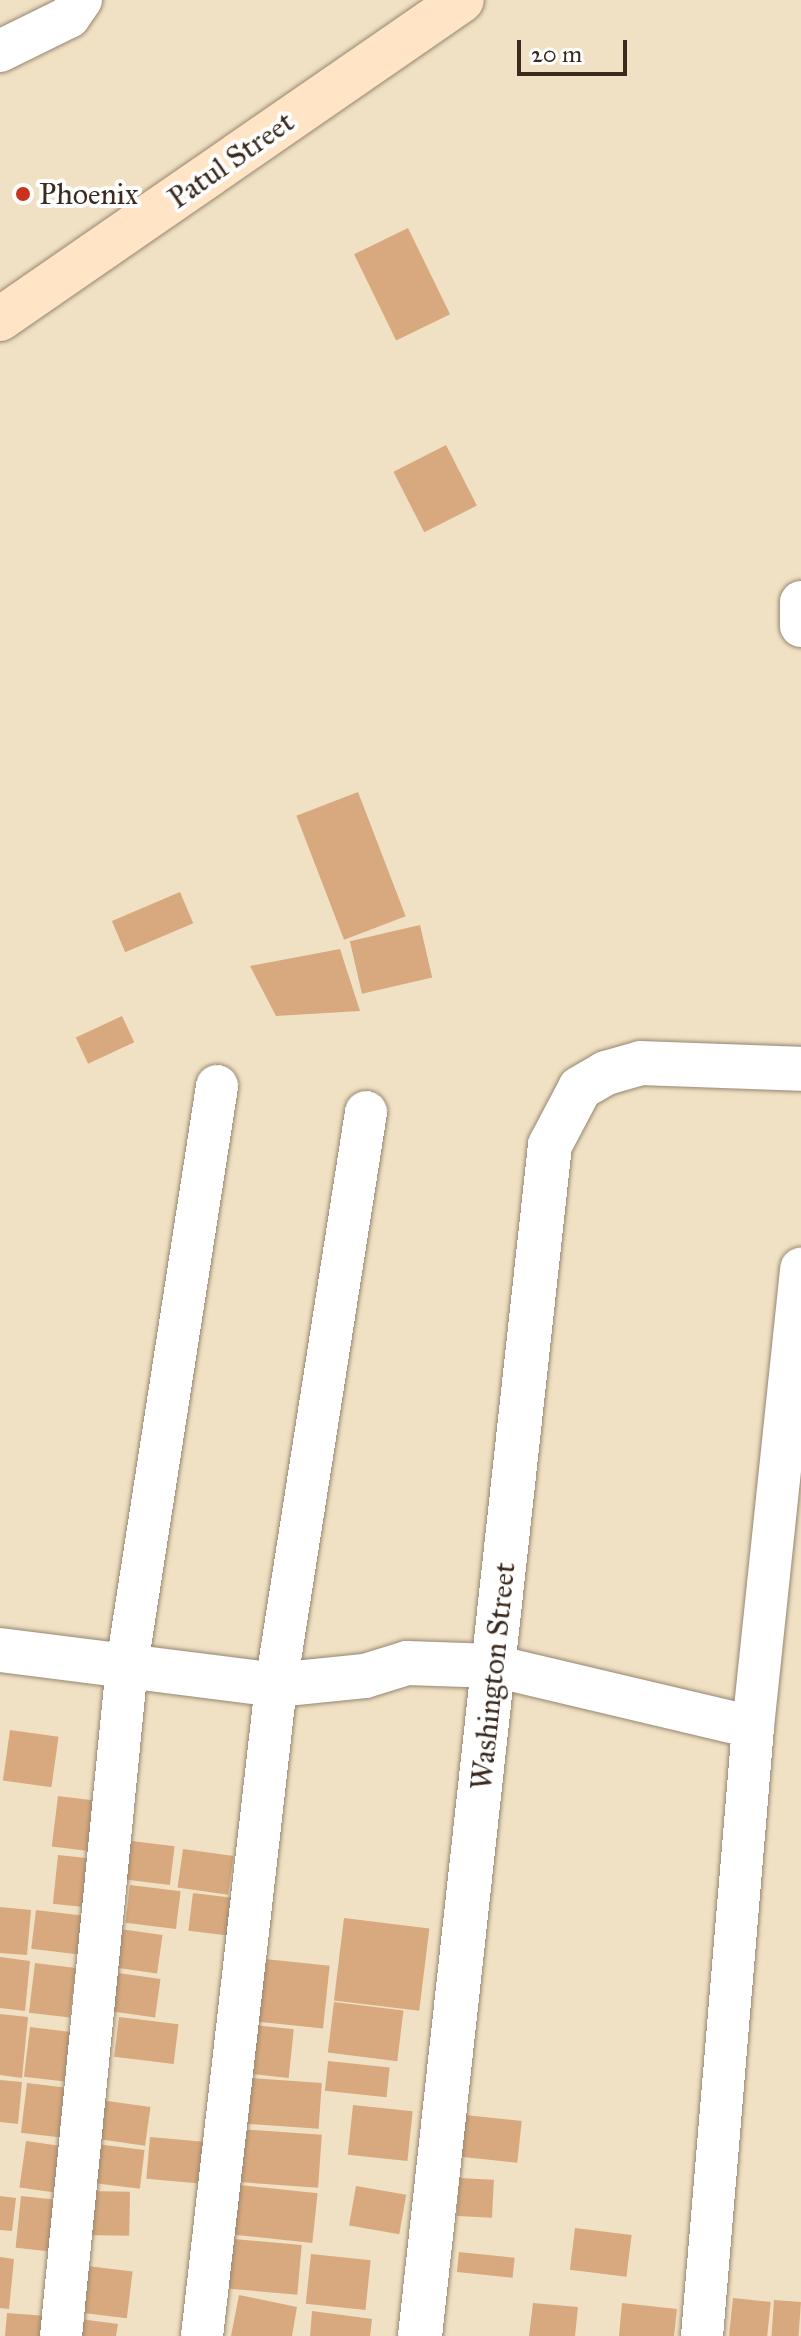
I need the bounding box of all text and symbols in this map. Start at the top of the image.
scale bar [521,24,631,74]
text: 20 m [531,39,582,69]
street label: Patul Street [161,104,301,216]
place label: Phoenix [39,176,138,212]
marker: Phoenix [14,185,32,203]
street label: Washington Street [463,1560,523,1792]

